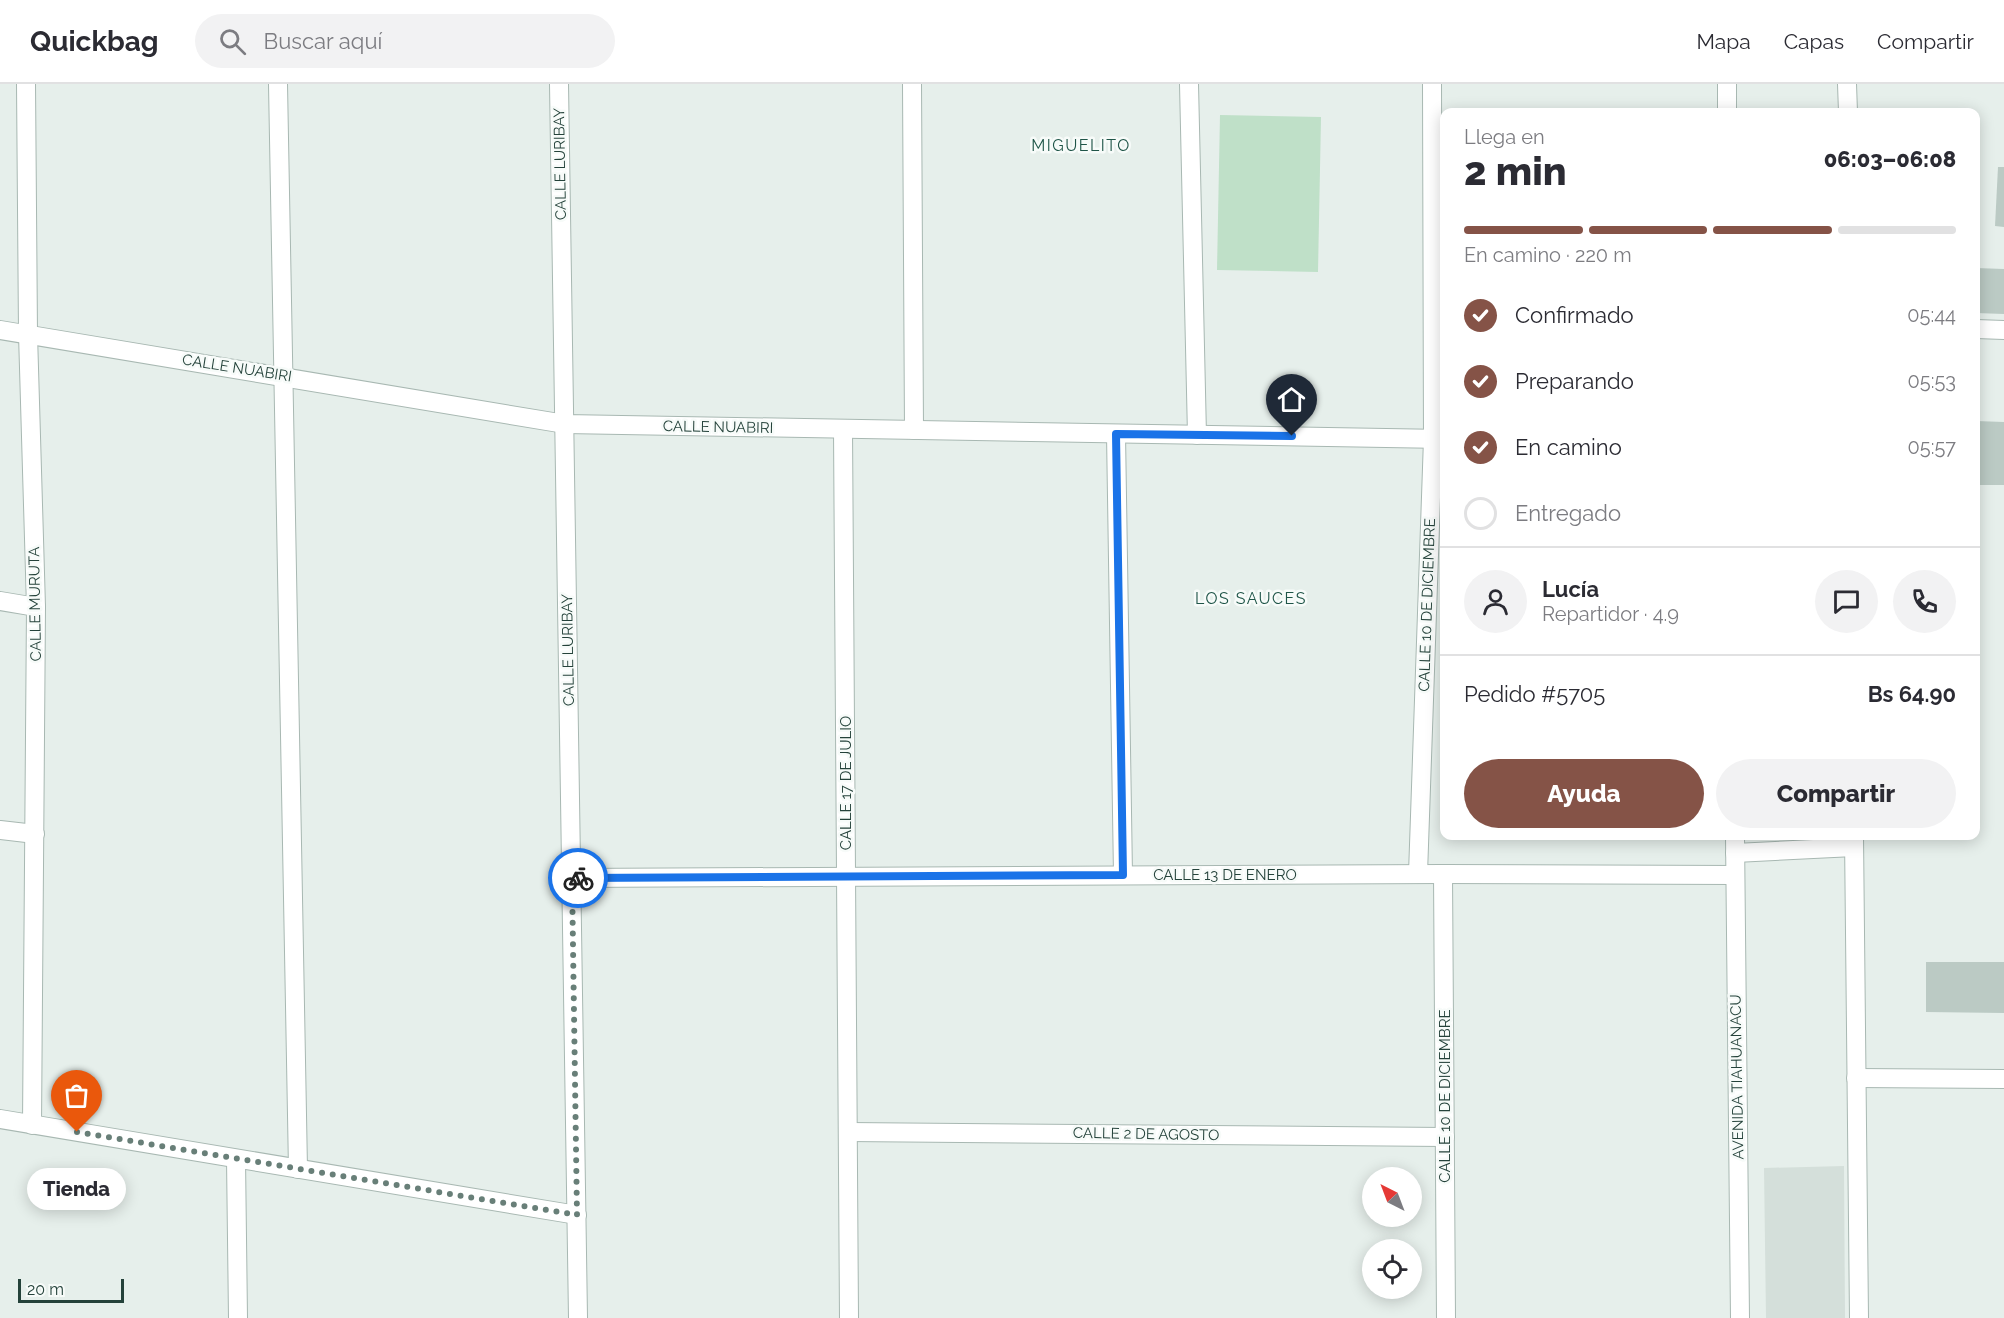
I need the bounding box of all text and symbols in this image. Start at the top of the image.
search box [195,14,615,68]
text: Quickbag [30,25,159,58]
icon: search [216,25,249,58]
text: Buscar aquí [264,28,382,54]
text: Mapa [1696,29,1751,54]
text: Capas [1784,29,1844,54]
text: Compartir [1877,29,1974,54]
street label: CALLE LURIBAY [550,107,570,220]
text: Llega en [1464,125,1545,149]
district label: MIGUELITO [1031,136,1131,155]
text: 06:03–06:08 [1824,146,1956,172]
text: 2 min [1464,148,1567,194]
text: En camino · 220 m [1464,243,1632,267]
icon: check [1464,299,1497,332]
text: Confirmado [1515,302,1634,328]
text: 05:44 [1907,303,1956,327]
street label: CALLE NUABIRI [181,350,293,386]
icon: check [1464,365,1497,398]
text: Preparando [1515,368,1634,394]
text: 05:53 [1908,369,1956,393]
pin [1266,374,1317,436]
icon: home [1275,383,1308,416]
street label: CALLE NUABIRI [663,417,773,437]
icon: check [1464,431,1497,464]
text: En camino [1515,434,1622,460]
text: 05:57 [1908,435,1956,459]
text: Entregado [1515,500,1621,526]
street label: CALLE 10 DE DICIEMBRE [1415,518,1439,692]
street label: CALLE MURUTA [25,547,45,661]
button: person [1464,570,1527,633]
button: chat [1815,570,1878,633]
button: phone [1893,570,1956,633]
text: Lucía [1542,576,1599,602]
district label: LOS SAUCES [1195,589,1307,608]
street label: CALLE LURIBAY [558,593,578,706]
text: Repartidor · 4.9 [1542,602,1679,626]
text: Pedido #5705 [1464,681,1605,707]
text: Bs 64.90 [1868,681,1956,707]
street label: CALLE 17 DE JULIO [837,716,855,850]
button: Ayuda [1464,759,1704,828]
button: Compartir [1716,759,1956,828]
courier [548,848,608,908]
icon: bike [562,862,595,895]
street label: CALLE 13 DE ENERO [1153,866,1297,884]
street label: AVENIDA TIAHUANACU [1727,994,1747,1160]
street label: CALLE 10 DE DICIEMBRE [1436,1009,1454,1183]
pin [51,1070,102,1132]
icon: bag [60,1079,93,1112]
street label: CALLE 2 DE AGOSTO [1073,1124,1219,1144]
north arrow [1362,1167,1422,1227]
map controls [1362,1167,1422,1299]
callout: Tienda [28,1168,127,1210]
text: Tienda [43,1177,110,1201]
button: locate [1362,1239,1422,1299]
scale bar [18,1276,124,1304]
text: 20 m [27,1280,64,1299]

